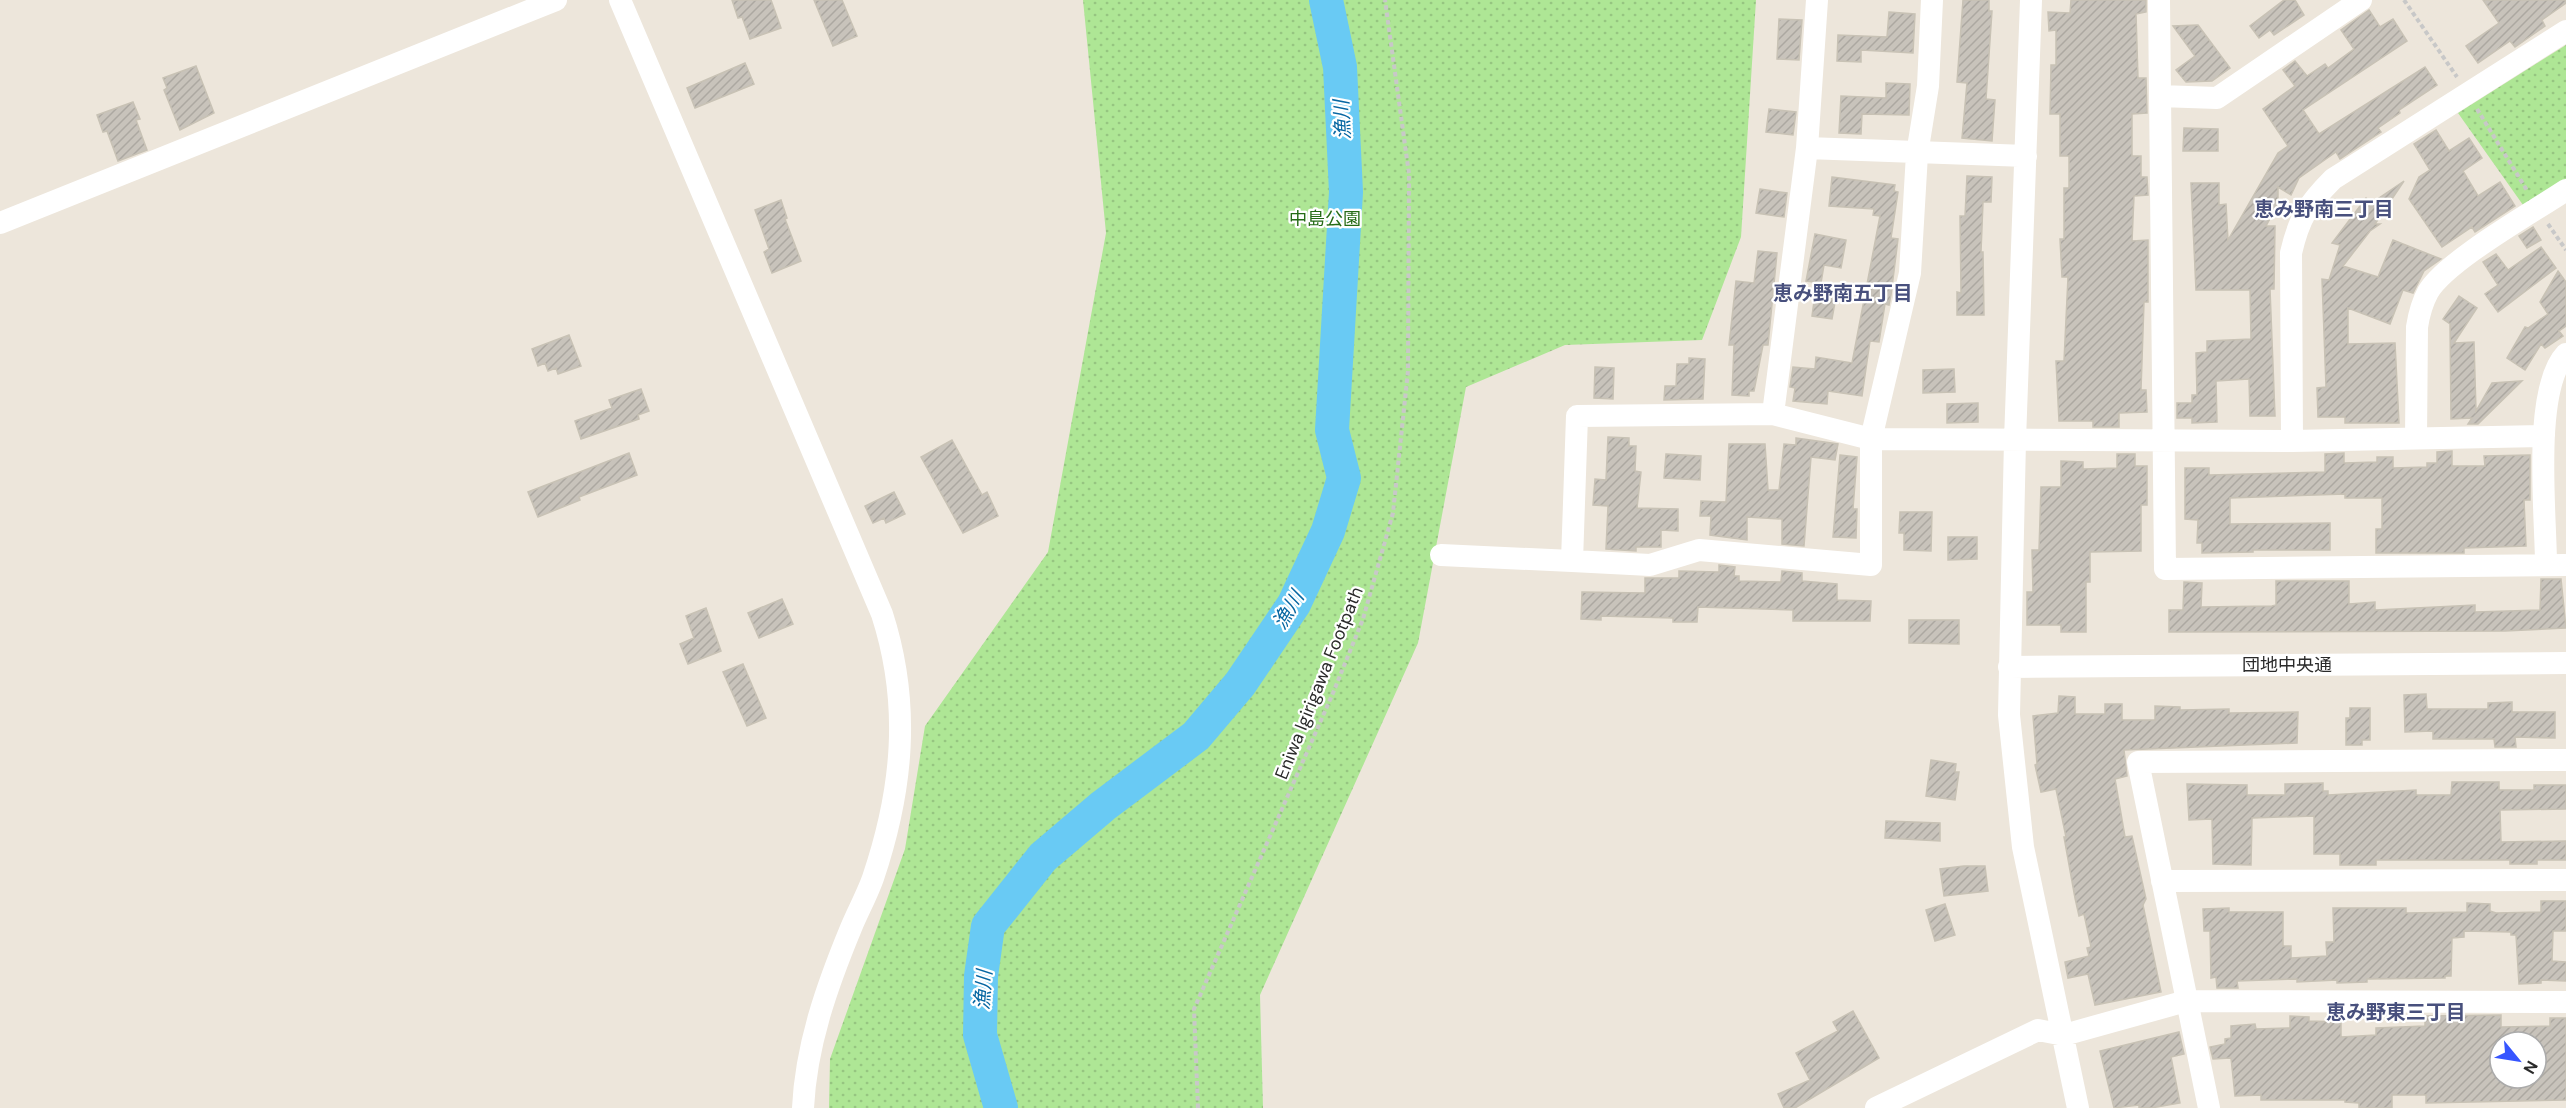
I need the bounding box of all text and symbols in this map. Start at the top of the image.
water label: 漁川 [1328,97,1356,141]
district label: 恵み野南三丁目 [2254,196,2394,222]
park label: 中島公園 [1289,207,1361,231]
district label: 恵み野南五丁目 [1773,280,1913,306]
street label: Eniwa Igirigawa Footpath [1269,583,1369,783]
water label: 漁川 [1267,584,1310,634]
street label: 団地中央通 [2242,653,2332,677]
water label: 漁川 [969,967,998,1011]
district label: 恵み野東三丁目 [2326,999,2466,1025]
north arrow [2488,1030,2548,1090]
text: N [2519,1057,2543,1078]

